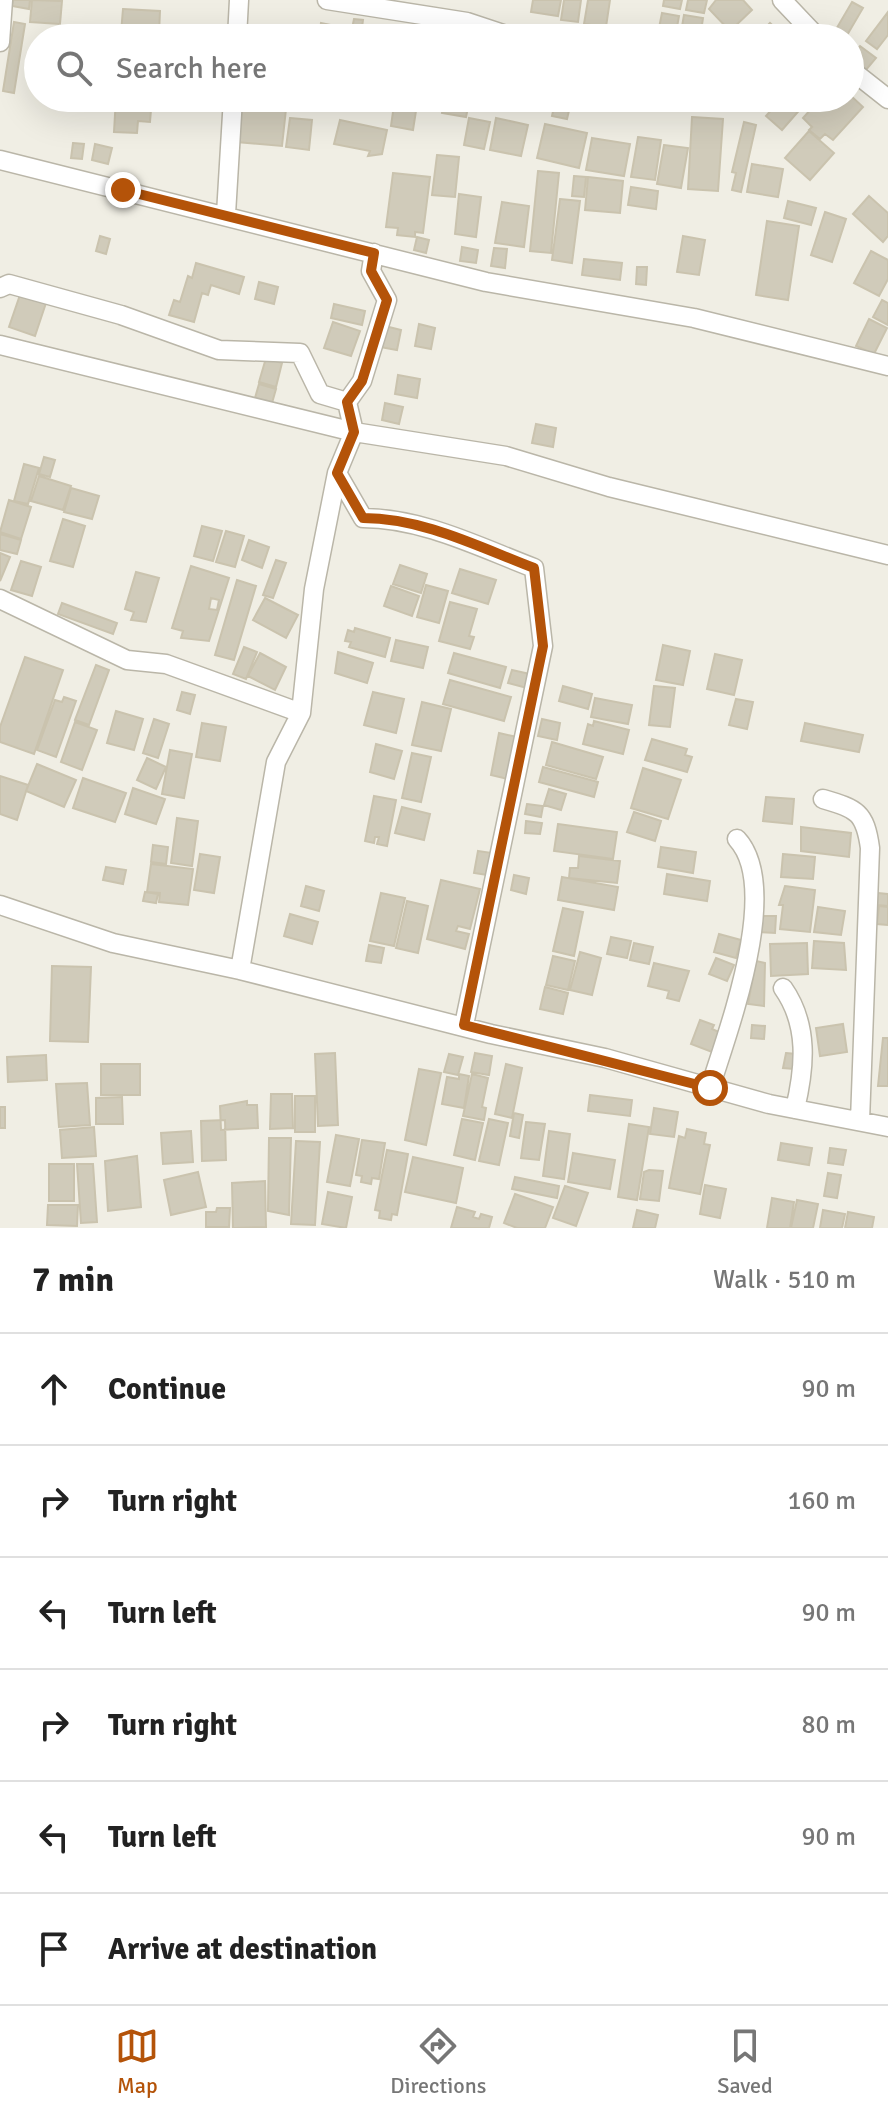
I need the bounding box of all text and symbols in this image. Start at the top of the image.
search box [24,24,864,112]
icon: search [52,46,96,90]
text: Search here [116,50,267,87]
route end [105,172,141,208]
route start [692,1070,728,1106]
text: 7 min [32,1259,114,1301]
text: Walk · 510 m [713,1264,856,1296]
icon: ahead [32,1367,76,1411]
text: Continue [108,1371,226,1408]
text: 90 m [801,1373,856,1405]
icon: right [32,1479,76,1523]
text: Turn right [108,1483,237,1520]
text: 160 m [787,1485,856,1517]
icon: left [32,1591,76,1635]
text: Turn left [108,1595,217,1632]
text: 90 m [801,1597,856,1629]
icon: right [32,1703,76,1747]
text: Turn right [108,1707,237,1744]
text: 80 m [801,1709,856,1741]
icon: left [32,1815,76,1859]
text: Turn left [108,1819,217,1856]
text: 90 m [801,1821,856,1853]
icon: arrive [32,1927,76,1971]
text: Arrive at destination [108,1931,377,1968]
tab: Map [115,2024,159,2099]
tab: Directions [390,2024,486,2099]
tab: Saved [717,2024,773,2099]

